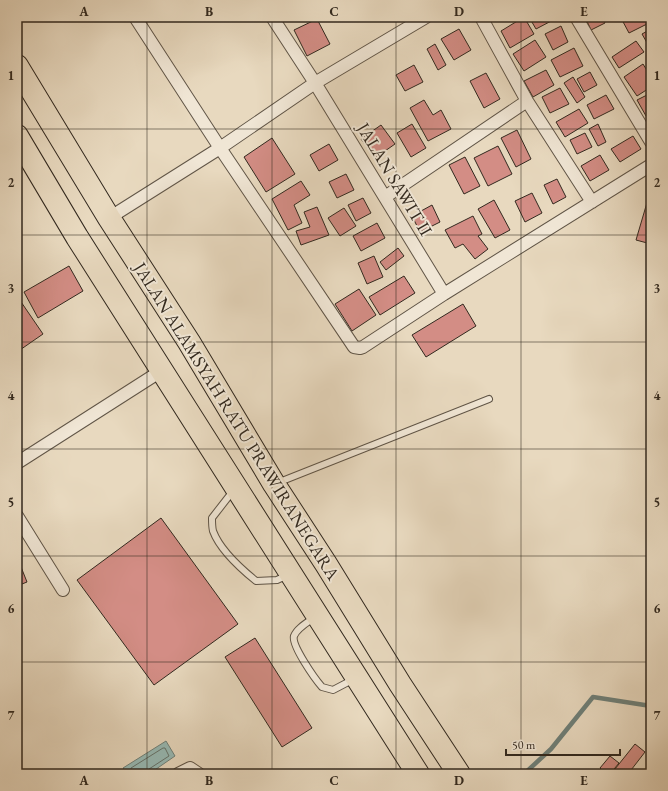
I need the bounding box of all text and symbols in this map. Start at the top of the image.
text: A [78,3,89,20]
text: B [205,3,213,20]
text: C [329,3,339,20]
text: D [454,3,464,20]
text: E [580,3,588,20]
text: 1 [8,67,15,84]
text: 1 [654,67,661,84]
street label: JALAN SAWIT II [351,116,438,240]
text: 2 [8,174,15,191]
text: 2 [654,174,661,191]
street label: JALAN ALAMSYAH RATU PRAWIRANEGARA [128,256,345,585]
text: 3 [8,280,15,297]
text: 3 [654,280,661,297]
text: 4 [8,387,15,404]
text: 4 [654,387,661,404]
text: 5 [8,494,14,511]
text: 5 [654,494,660,511]
text: 6 [8,600,15,617]
text: 6 [654,600,661,617]
text: 7 [8,707,15,724]
text: 7 [654,707,661,724]
scale bar [506,731,620,757]
text: 50 m [512,737,536,753]
text: A [78,772,89,789]
text: B [205,772,213,789]
text: C [329,772,339,789]
text: D [454,772,464,789]
text: E [580,772,588,789]

